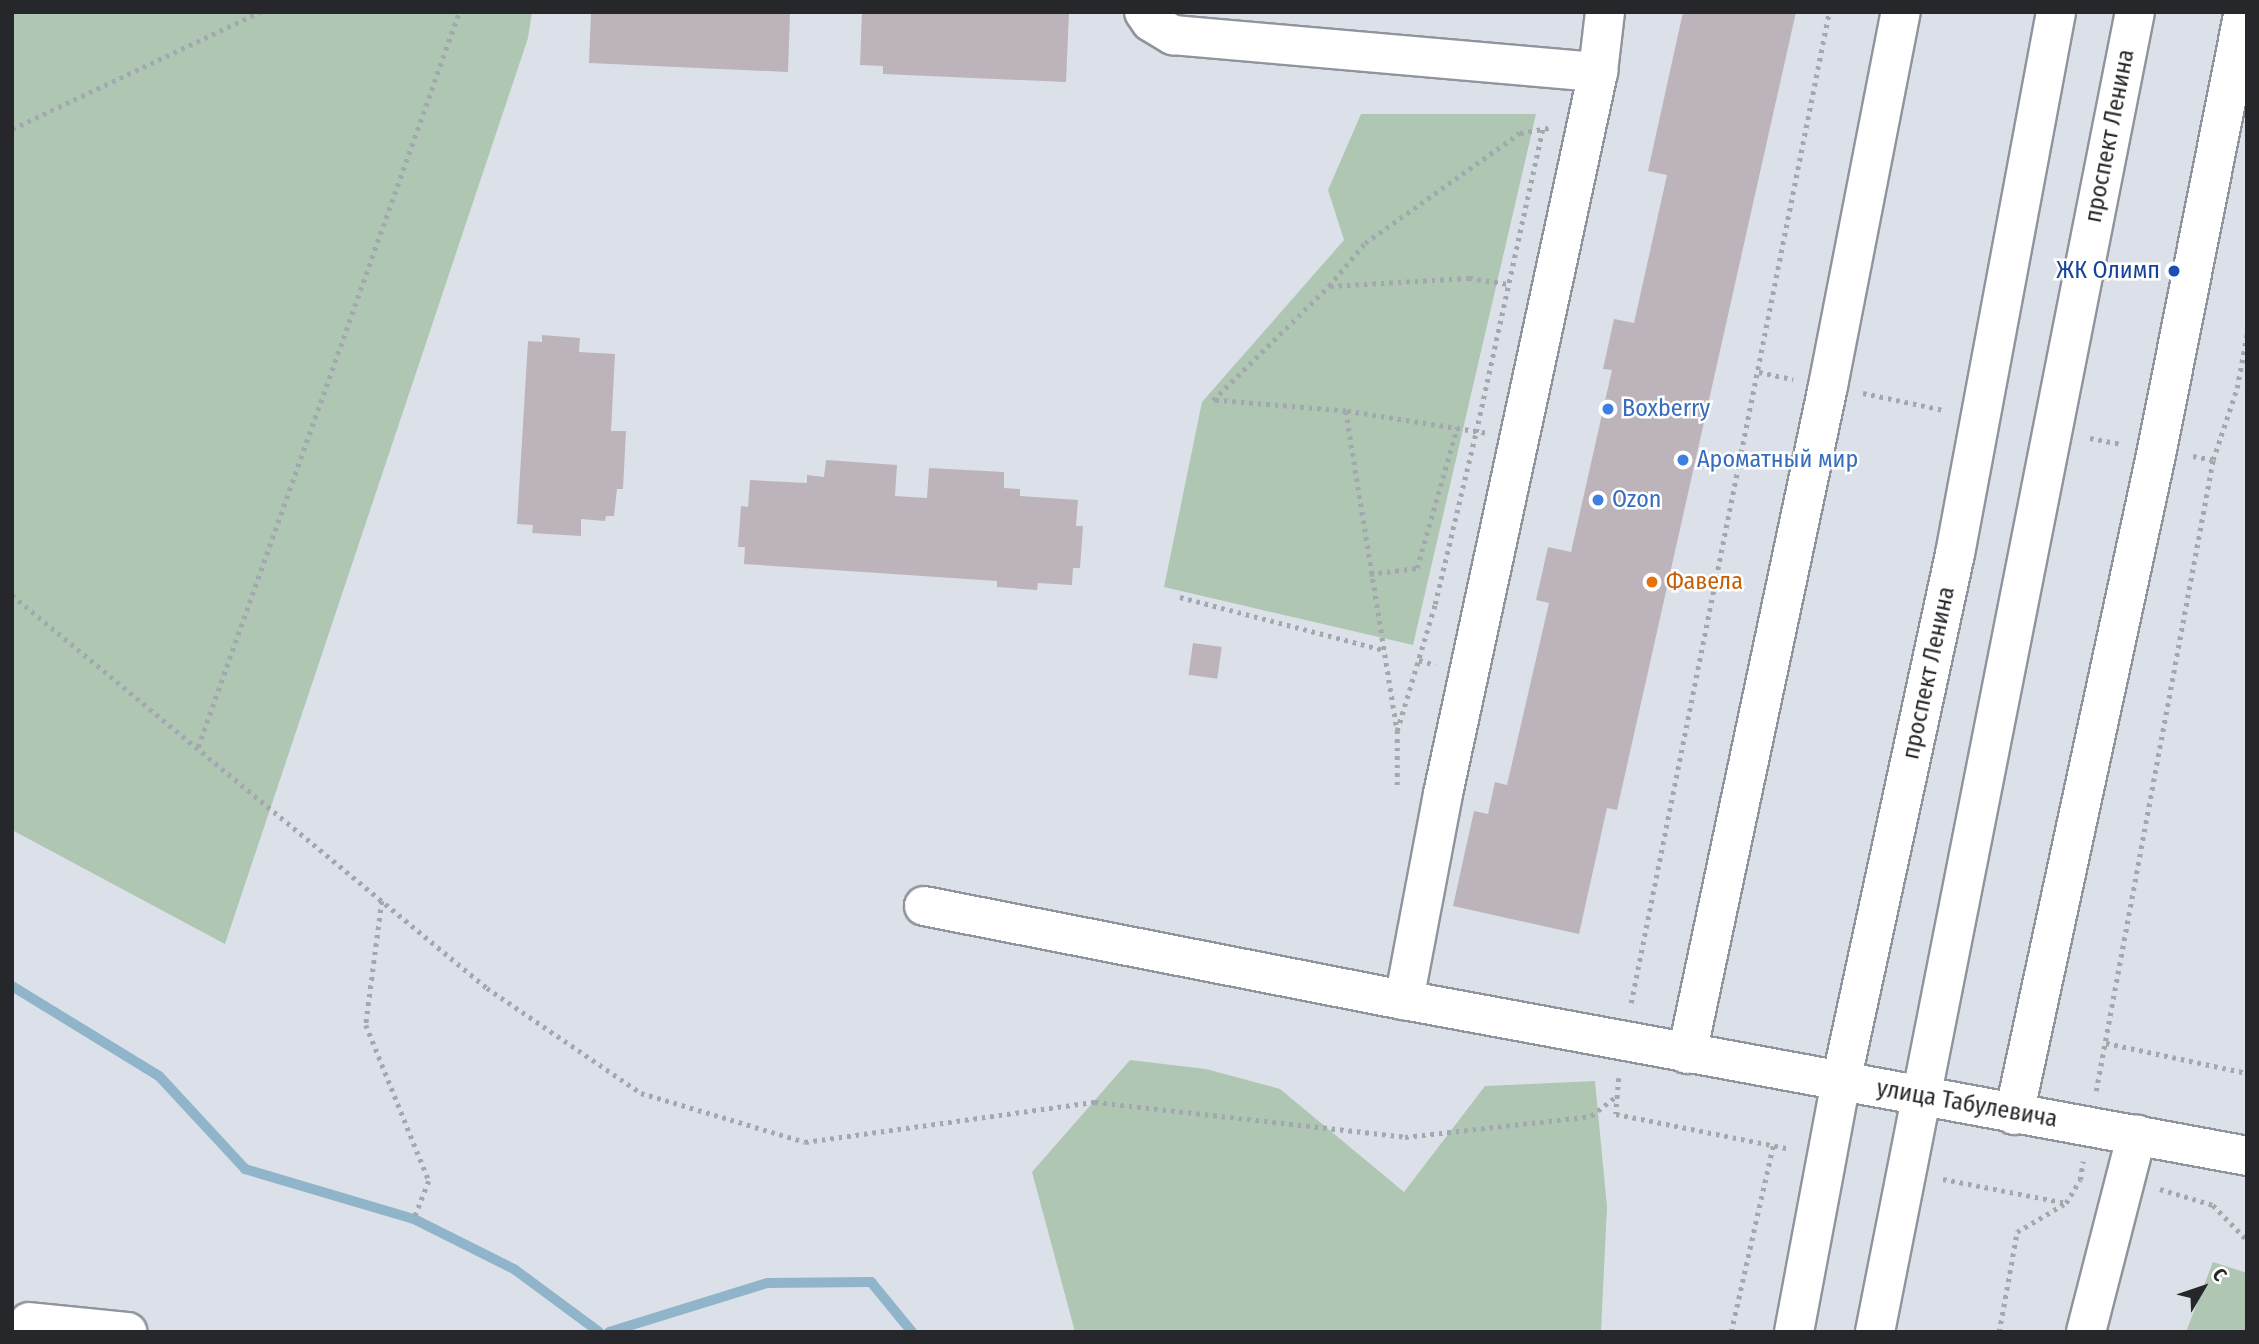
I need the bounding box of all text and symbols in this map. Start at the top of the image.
street label: проспект Ленина [2079,47,2141,225]
place label: ЖК Олимп [2056,257,2160,285]
marker: ЖК Олимп [2166,263,2182,279]
place label: Boxberry [1622,395,1710,423]
marker: Boxberry [1600,401,1616,417]
place label: Ароматный мир [1697,446,1858,474]
marker: Ароматный мир [1675,452,1691,468]
place label: Ozon [1612,486,1661,514]
marker: Ozon [1590,492,1606,508]
place label: Фавела [1666,568,1743,596]
marker: Фавела [1644,574,1660,590]
street label: проспект Ленина [1897,584,1961,762]
street label: улица Табулевича [1874,1074,2060,1134]
north arrow [2168,1253,2238,1323]
text: С [2208,1263,2232,1286]

